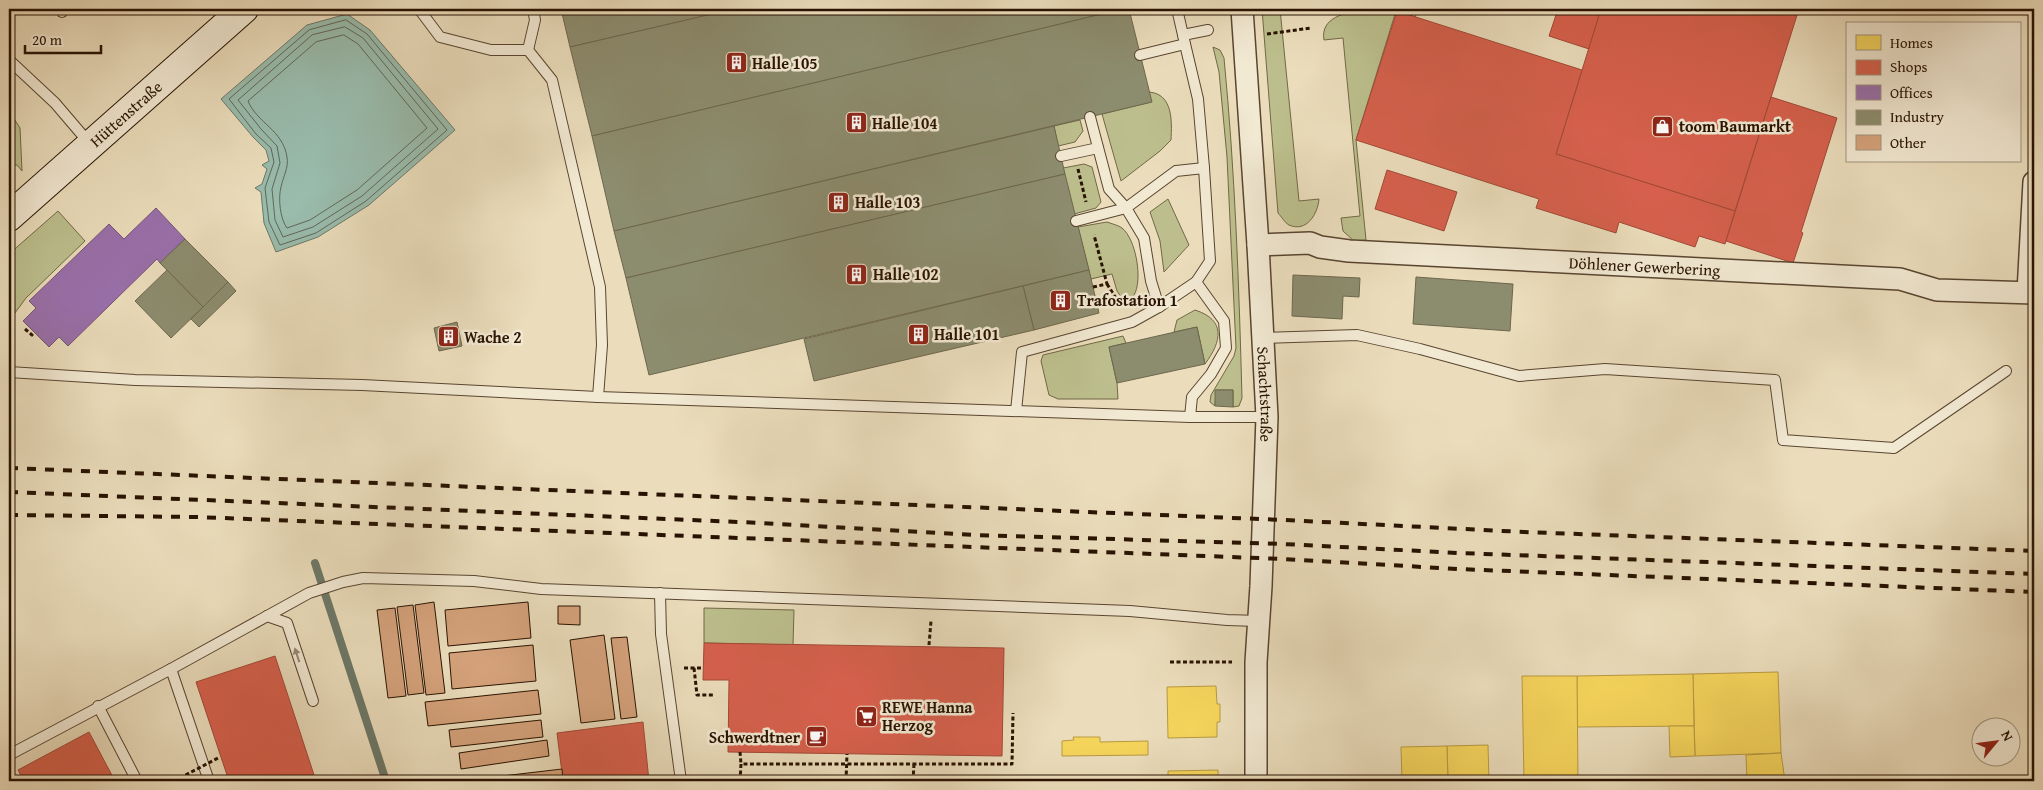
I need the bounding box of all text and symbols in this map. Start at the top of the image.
scale bar [25,22,101,54]
legend [1846,22,2020,162]
text: 20 m [32,29,63,50]
text: Homes [1890,32,1933,53]
building icon: Halle 105 [724,51,748,75]
place label: Halle 105 [752,51,817,75]
text: Shops [1890,56,1927,77]
street label: Hüttenstraße [84,75,167,152]
text: Offices [1890,82,1933,103]
text: Industry [1890,106,1945,127]
building icon: Halle 104 [844,111,868,135]
place label: Halle 104 [872,111,937,135]
shop icon: toom Baumarkt [1651,114,1675,138]
place label: toom Baumarkt [1679,114,1791,138]
text: Other [1890,132,1926,153]
building icon: Halle 103 [827,190,851,214]
place label: Halle 103 [855,190,920,214]
street label: Döhlener Gewerbering [1568,250,1721,282]
building icon: Halle 102 [845,262,869,286]
place label: Halle 102 [873,262,938,286]
building icon: Trafostation 1 [1049,288,1073,312]
place label: Trafostation 1 [1077,288,1178,312]
building icon: Halle 101 [906,322,930,346]
place label: Halle 101 [934,322,999,346]
building icon: Wache 2 [436,325,460,349]
place label: Wache 2 [464,325,521,349]
street label: Schachtstraße [1251,346,1279,442]
one-way arrow [293,647,301,662]
place label: REWE Hanna Herzog [882,695,973,737]
supermarket icon: REWE Hanna Herzog [854,704,878,728]
north arrow [1970,718,2020,768]
place label: Schwerdtner [709,725,801,749]
cafe icon: Schwerdtner [804,725,828,749]
text: N [1996,727,2019,745]

